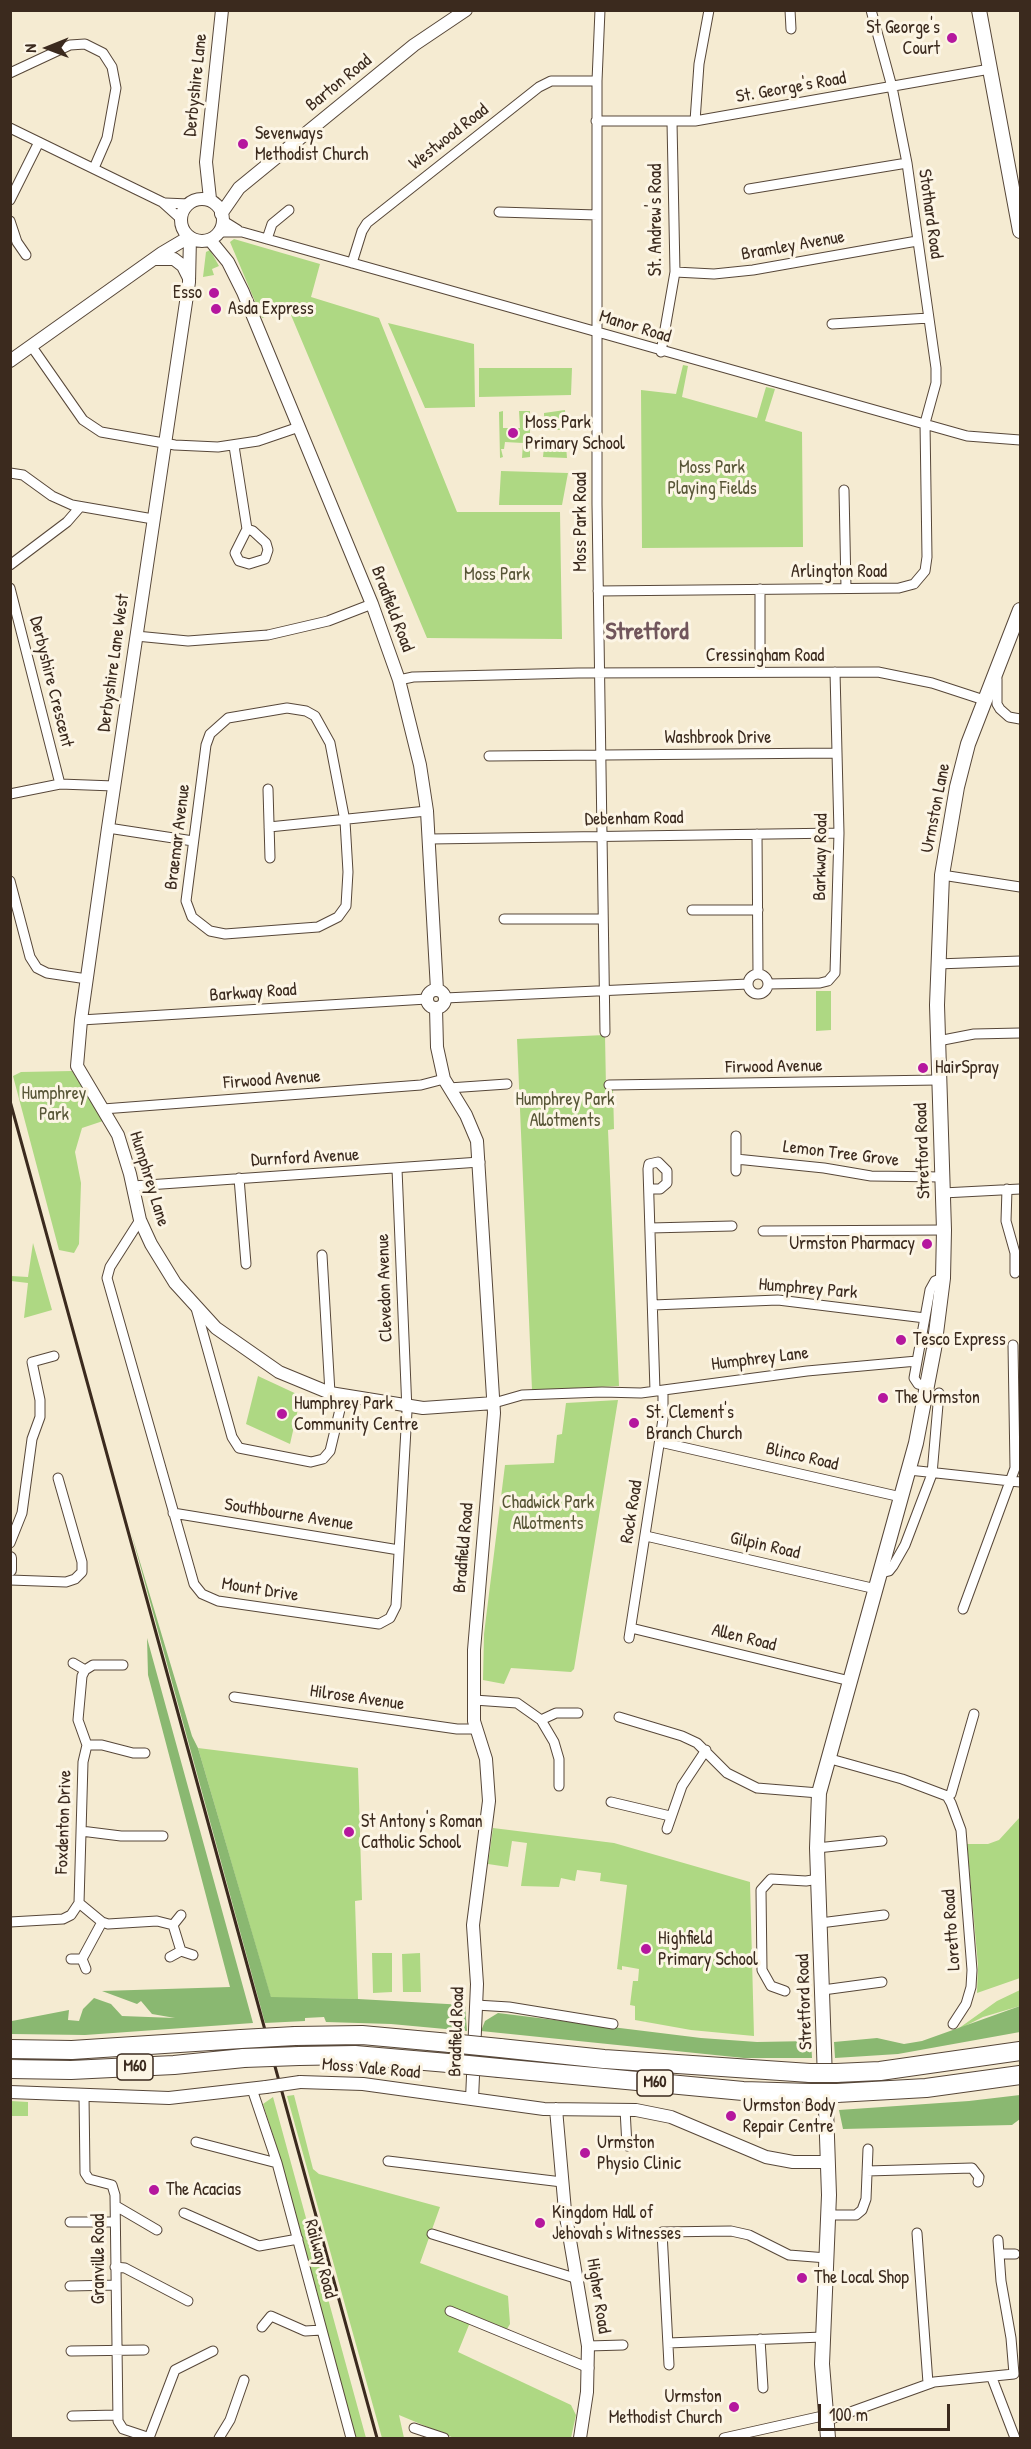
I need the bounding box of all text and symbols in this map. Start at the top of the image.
place label: St George's Court [866,17,940,60]
north arrow [18,18,78,78]
marker: St George's Court [945,31,959,45]
street label: Derbyshire Lane [180,32,212,138]
text: N [19,44,41,53]
street label: Barton Road [302,50,376,116]
street label: St. George's Road [734,68,848,108]
street label: Westwood Road [405,99,493,175]
place label: Sevenways Methodist Church [255,123,368,166]
marker: Sevenways Methodist Church [236,137,250,151]
street label: St. Andrew's Road [645,164,667,276]
street label: Stothard Road [913,168,947,260]
street label: Bramley Avenue [740,226,846,266]
place label: Esso [173,282,202,304]
marker: Esso [207,286,221,300]
place label: Asda Express [228,298,314,320]
marker: Asda Express [209,302,223,316]
street label: Manor Road [597,306,673,348]
place label: Moss Park Primary School [525,412,625,454]
marker: Moss Park Primary School [506,426,520,440]
park label: Moss Park Playing Fields [667,457,757,500]
street label: Moss Park Road [570,472,592,572]
street label: Arlington Road [791,561,887,583]
street label: Bradfield Road [366,563,418,655]
park label: Moss Park [464,564,530,586]
street label: Derbyshire Lane West [94,593,134,733]
street label: Derbyshire Crescent [24,614,78,750]
district label: Stretford [605,619,689,647]
street label: Cressingham Road [706,645,824,667]
street label: Washbrook Drive [665,727,771,749]
street label: Urmston Lane [917,761,955,855]
street label: Braemar Avenue [161,783,195,891]
street label: Debenham Road [584,807,684,831]
street label: Barkway Road [809,813,833,901]
street label: Barkway Road [209,979,297,1007]
street label: Firwood Avenue [725,1055,823,1079]
place label: HairSpray [935,1057,999,1079]
marker: HairSpray [916,1061,930,1075]
street label: Firwood Avenue [223,1066,321,1094]
park label: Humphrey Park [22,1083,86,1126]
park label: Humphrey Park Allotments [515,1089,615,1132]
street label: Stretford Road [911,1103,935,1199]
street label: Humphrey Lane [124,1129,174,1229]
street label: Lemon Tree Grove [782,1136,900,1172]
street label: Durnford Avenue [250,1144,360,1172]
street label: Clevedon Avenue [372,1233,398,1343]
place label: Urmston Pharmacy [789,1233,915,1255]
marker: Urmston Pharmacy [920,1237,934,1251]
street label: Humphrey Park [758,1274,858,1304]
place label: Tesco Express [913,1329,1006,1351]
marker: Tesco Express [894,1333,908,1347]
street label: Humphrey Lane [710,1342,810,1376]
place label: The Urmston [895,1387,980,1409]
marker: The Urmston [876,1391,890,1405]
place label: Humphrey Park Community Centre [294,1393,418,1436]
place label: St. Clement's Branch Church [646,1402,742,1444]
marker: Humphrey Park Community Centre [275,1407,289,1421]
marker: St. Clement's Branch Church [627,1416,641,1430]
street label: Blinco Road [764,1438,840,1476]
street label: Rock Road [616,1479,648,1545]
park label: Chadwick Park Allotments [502,1492,594,1534]
street label: Southbourne Avenue [223,1494,355,1536]
street label: Bradfield Road [449,1502,479,1594]
street label: Gilpin Road [728,1527,802,1565]
street label: Mount Drive [220,1573,300,1607]
street label: Allen Road [710,1620,778,1656]
street label: Hilrose Avenue [308,1681,406,1715]
street label: Foxdenton Drive [51,1770,77,1874]
place label: St Antony's Roman Catholic School [361,1811,483,1854]
marker: St Antony's Roman Catholic School [342,1825,356,1839]
street label: Loretto Road [938,1889,966,1971]
place label: Highfield Primary School [658,1928,758,1970]
marker: Highfield Primary School [639,1942,653,1956]
street label: Stretford Road [793,1954,817,2050]
street label: Bradfield Road [445,1987,469,2077]
road number: M60 [117,2054,153,2080]
street label: Moss Vale Road [321,2054,421,2084]
road number: M60 [637,2070,673,2096]
place label: Urmston Body Repair Centre [743,2095,836,2138]
marker: Urmston Body Repair Centre [724,2109,738,2123]
place label: Urmston Physio Clinic [597,2132,681,2174]
marker: Urmston Physio Clinic [578,2146,592,2160]
place label: The Acacias [166,2179,241,2201]
marker: The Acacias [147,2183,161,2197]
place label: Kingdom Hall of Jehovah's Witnesses [552,2202,681,2244]
street label: Granville Road [88,2214,110,2304]
marker: Kingdom Hall of Jehovah's Witnesses [533,2216,547,2230]
street label: Railway Road [299,2217,341,2301]
street label: Higher Road [581,2257,615,2335]
place label: The Local Shop [814,2267,909,2289]
marker: The Local Shop [795,2271,809,2285]
place label: Urmston Methodist Church [609,2386,722,2428]
scale bar [821,2392,953,2430]
marker: Urmston Methodist Church [727,2400,741,2414]
text: 100 m [829,2402,868,2427]

